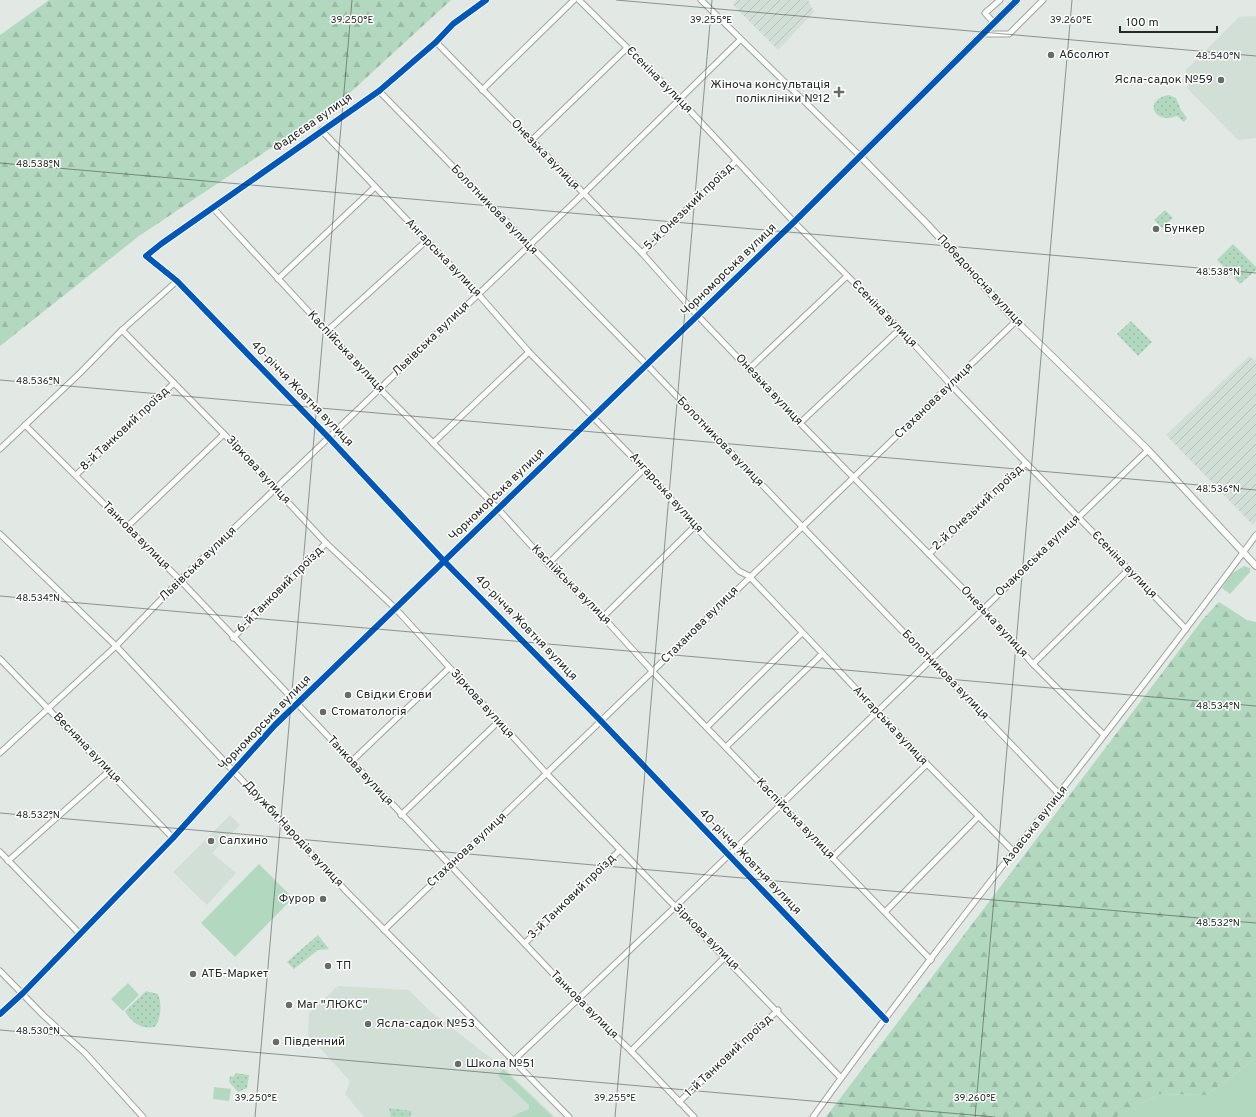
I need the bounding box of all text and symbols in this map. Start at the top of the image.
scale bar [1120,8,1217,34]
text: 39.250°E [331,14,373,27]
text: 39.255°E [690,14,732,27]
text: 39.260°E [1050,14,1092,27]
text: 100 m [1126,15,1159,31]
street label: Єсеніна вулиця [622,43,696,117]
place label: Абсолют [1059,47,1110,63]
marker: Абсолют [1046,50,1056,60]
text: 48.540°N [1196,50,1240,63]
place label: Ясла-садок №59 [1114,72,1213,88]
marker: Ясла-садок №59 [1216,75,1226,85]
place label: Жіноча консультація поліклініки №12 [710,77,830,107]
marker: Жіноча консультація поліклініки №12 [833,86,845,98]
street label: Фадєєва вулиця [270,90,356,156]
street label: Онезька вулиця [507,116,583,194]
text: 48.538°N [16,158,60,171]
street label: 5-й Онезький проїзд [641,160,737,254]
street label: Болотникова вулиця [447,162,541,258]
street label: Ангарська вулиця [401,215,485,301]
street label: Чорноморська вулиця [678,220,780,320]
place label: Бункер [1164,221,1205,237]
marker: Бункер [1151,224,1161,234]
street label: Победоносна вулиця [933,231,1027,331]
text: 48.538°N [1196,266,1240,279]
street label: Єсеніна вулиця [848,277,920,351]
street label: Львівська вулиця [389,298,473,380]
street label: Каспійська вулиця [304,307,388,397]
street label: 40-річчя Жовтня вулиця [247,338,357,450]
street label: Онезька вулиця [732,351,806,429]
street label: Стаханова вулиця [891,359,977,443]
text: 48.536°N [16,375,60,388]
street label: 8-й Танковий проїзд [77,383,173,475]
street label: Болотникова вулиця [673,394,767,490]
street label: Зіркова вулиця [222,432,294,508]
street label: Чорноморська вулиця [446,445,548,545]
street label: Ангарська вулиця [625,449,707,537]
street label: 2-й Онезький проїзд [929,462,1027,554]
text: 48.536°N [1196,483,1240,496]
street label: Танкова вулиця [98,498,174,574]
street label: Очаковська вулиця [992,511,1084,601]
street label: Львівська вулиця [156,523,240,605]
street label: Єсеніна вулиця [1088,528,1160,602]
street label: Каспійська вулиця [527,541,615,629]
street label: 6-й Танковий проїзд [233,543,327,637]
street label: 40-річчя Жовтня вулиця [471,572,581,684]
street label: Стаханова вулиця [658,583,742,667]
street label: Онезька вулиця [957,583,1031,661]
text: 48.534°N [16,592,60,605]
street label: Болотникова вулиця [898,627,992,723]
street label: Зіркова вулиця [447,666,517,742]
street label: Чорноморська вулиця [215,672,315,774]
street label: Ангарська вулиця [849,683,931,769]
place label: Свідки Єгови [356,687,432,703]
marker: Свідки Єгови [343,690,353,700]
text: 48.534°N [1196,700,1240,713]
place label: Стоматологія [331,704,406,720]
marker: Стоматологія [318,707,328,717]
street label: Весняна вулиця [49,709,125,787]
street label: Танкова вулиця [323,732,397,810]
street label: Каспійська вулиця [752,775,838,863]
street label: Дружби Народів вулиця [239,777,347,891]
street label: Азовська вулиця [999,783,1071,869]
street label: 40-річчя Жовтня вулиця [695,806,805,918]
text: 48.532°N [16,809,60,822]
street label: Стаханова вулиця [424,809,510,891]
place label: Салхино [219,833,268,849]
marker: Салхино [206,836,216,846]
street label: 3-й Танковий проїзд [525,851,619,943]
place label: Фурор [279,891,315,907]
marker: Фурор [318,894,328,904]
street label: Зіркова вулиця [669,900,743,974]
text: 48.532°N [1196,917,1240,930]
place label: ТП [336,958,351,974]
marker: ТП [323,961,333,971]
place label: АТБ-Маркет [201,966,269,982]
street label: Танкова вулиця [546,967,622,1043]
marker: АТБ-Маркет [188,969,198,979]
place label: Маг "ЛЮКС" [297,997,368,1013]
marker: Маг "ЛЮКС" [284,1000,294,1010]
street label: 1-й Танковий проїзд [682,1011,776,1101]
place label: Ясла-садок №53 [376,1016,475,1032]
marker: Ясла-садок №53 [363,1019,373,1029]
text: 48.530°N [16,1025,60,1038]
place label: Південний [284,1034,345,1050]
marker: Південний [271,1037,281,1047]
place label: Школа №51 [466,1056,535,1072]
marker: Школа №51 [453,1059,463,1069]
text: 39.250°E [235,1092,277,1105]
text: 39.255°E [594,1092,636,1105]
text: 39.260°E [954,1092,996,1105]

